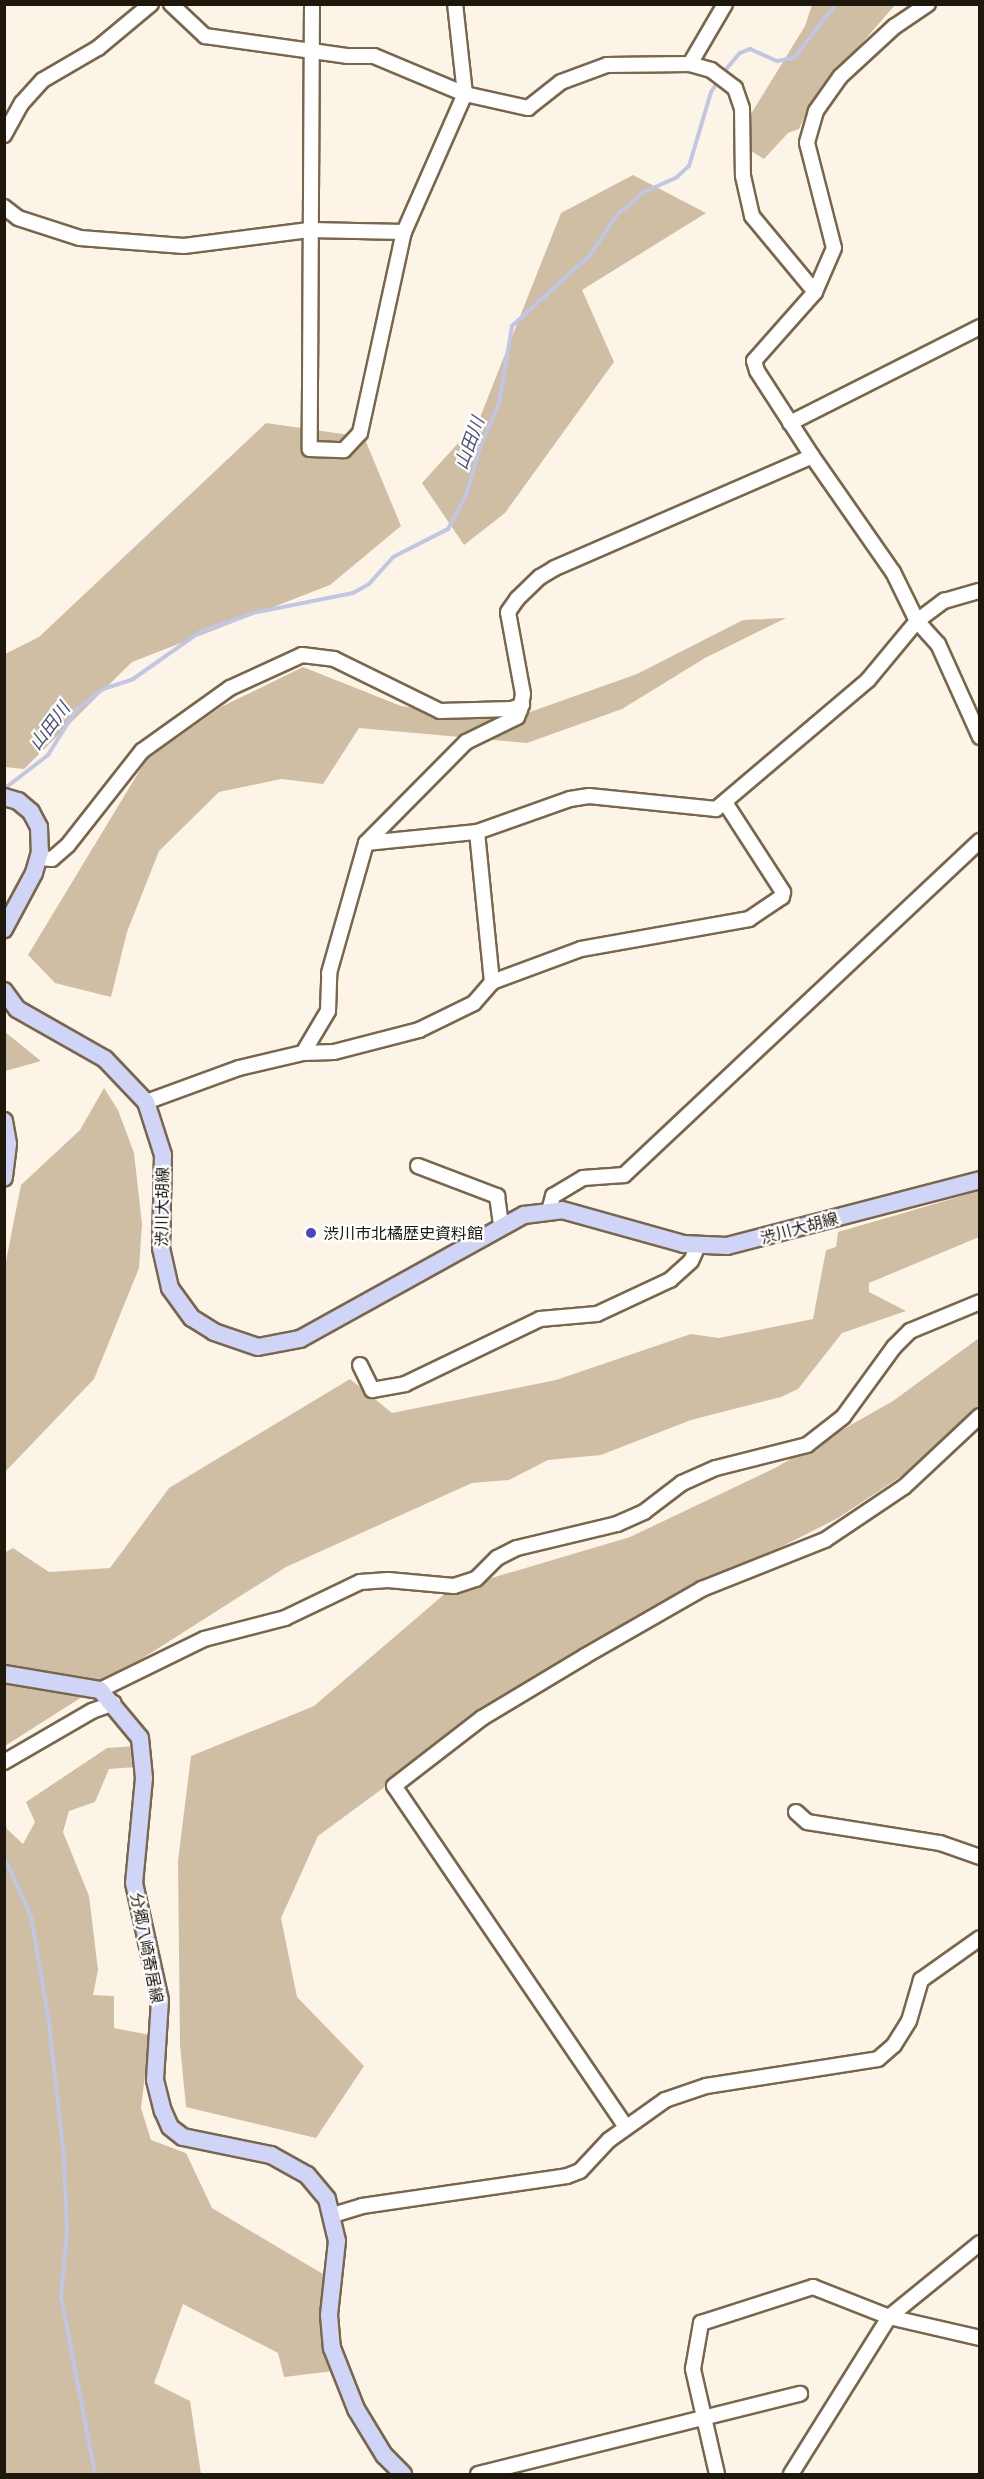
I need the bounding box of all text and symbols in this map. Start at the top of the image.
water label: 山田川 [450,414,488,472]
water label: 山田川 [24,698,74,754]
street label: 渋川大胡線 [152,1167,172,1247]
street label: 渋川大胡線 [758,1208,840,1248]
place label: 渋川市北橘歴史資料館 [323,1223,483,1243]
marker: 渋川市北橘歴史資料館 [304,1226,318,1240]
street label: 分郷八崎寄居線 [127,1891,167,2005]

